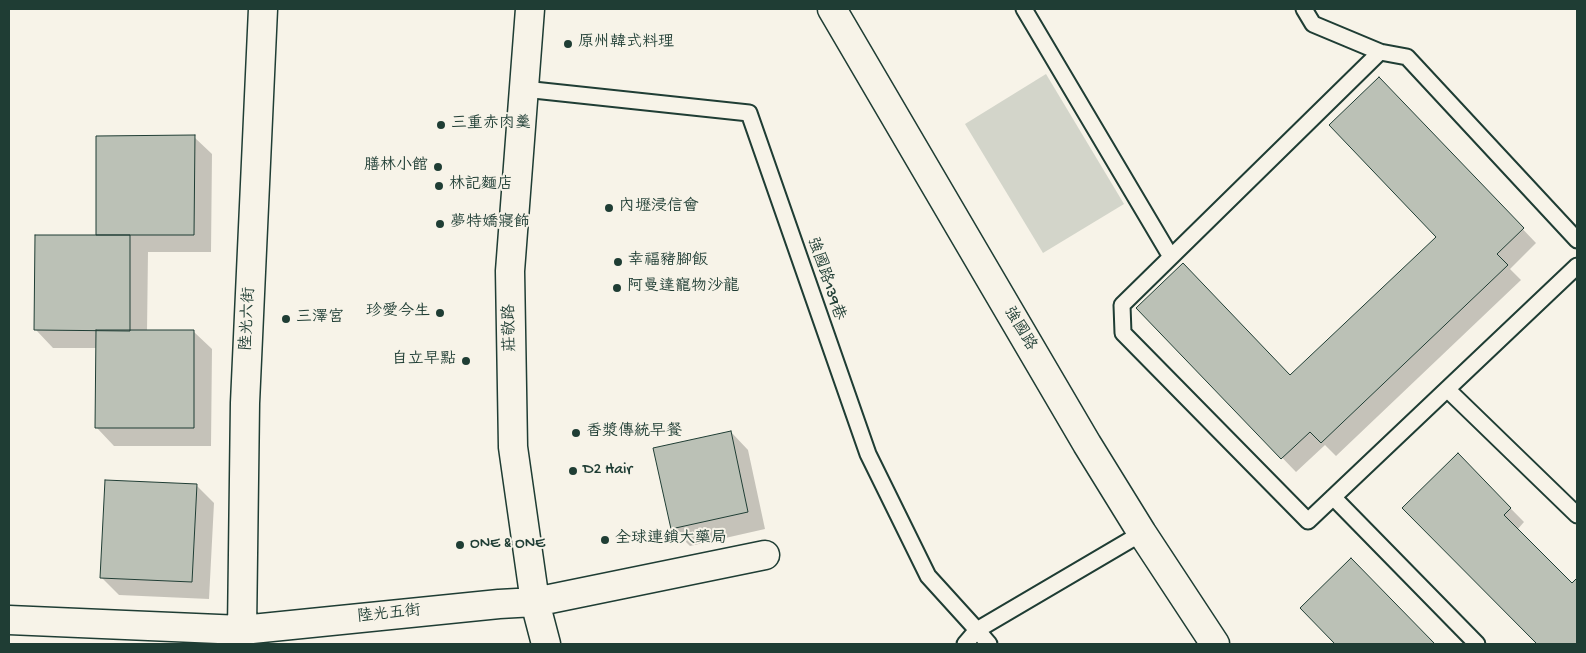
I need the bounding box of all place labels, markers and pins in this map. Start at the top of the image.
place label: 原州韓式料理 [578,34,674,54]
marker: 原州韓式料理 [562,38,574,50]
place label: 三重赤肉羹 [451,115,531,135]
marker: 三重赤肉羹 [435,119,447,131]
place label: 膳林小館 [364,157,428,177]
marker: 膳林小館 [432,161,444,173]
place label: 林記麵店 [449,176,513,196]
marker: 林記麵店 [433,180,445,192]
place label: 內壢浸信會 [619,198,699,218]
marker: 內壢浸信會 [603,202,615,214]
place label: 夢特嬌寢飾 [450,214,530,234]
marker: 夢特嬌寢飾 [434,218,446,230]
place label: 幸福豬腳飯 [628,252,708,272]
marker: 幸福豬腳飯 [612,256,624,268]
place label: 阿曼達寵物沙龍 [627,278,739,298]
marker: 阿曼達寵物沙龍 [611,282,623,294]
place label: 珍愛今生 [366,303,430,323]
marker: 珍愛今生 [434,307,446,319]
place label: 三澤宮 [296,309,344,329]
marker: 三澤宮 [280,313,292,325]
place label: 自立早點 [392,351,456,371]
marker: 自立早點 [460,355,472,367]
place label: 香漿傳統早餐 [586,423,682,443]
marker: 香漿傳統早餐 [570,427,582,439]
place label: D2 Hair [583,461,632,481]
marker: D2 Hair [567,465,579,477]
place label: 全球連鎖大藥局 [615,530,727,550]
marker: 全球連鎖大藥局 [599,534,611,546]
place label: ONE & ONE [470,535,545,555]
marker: ONE & ONE [454,539,466,551]

